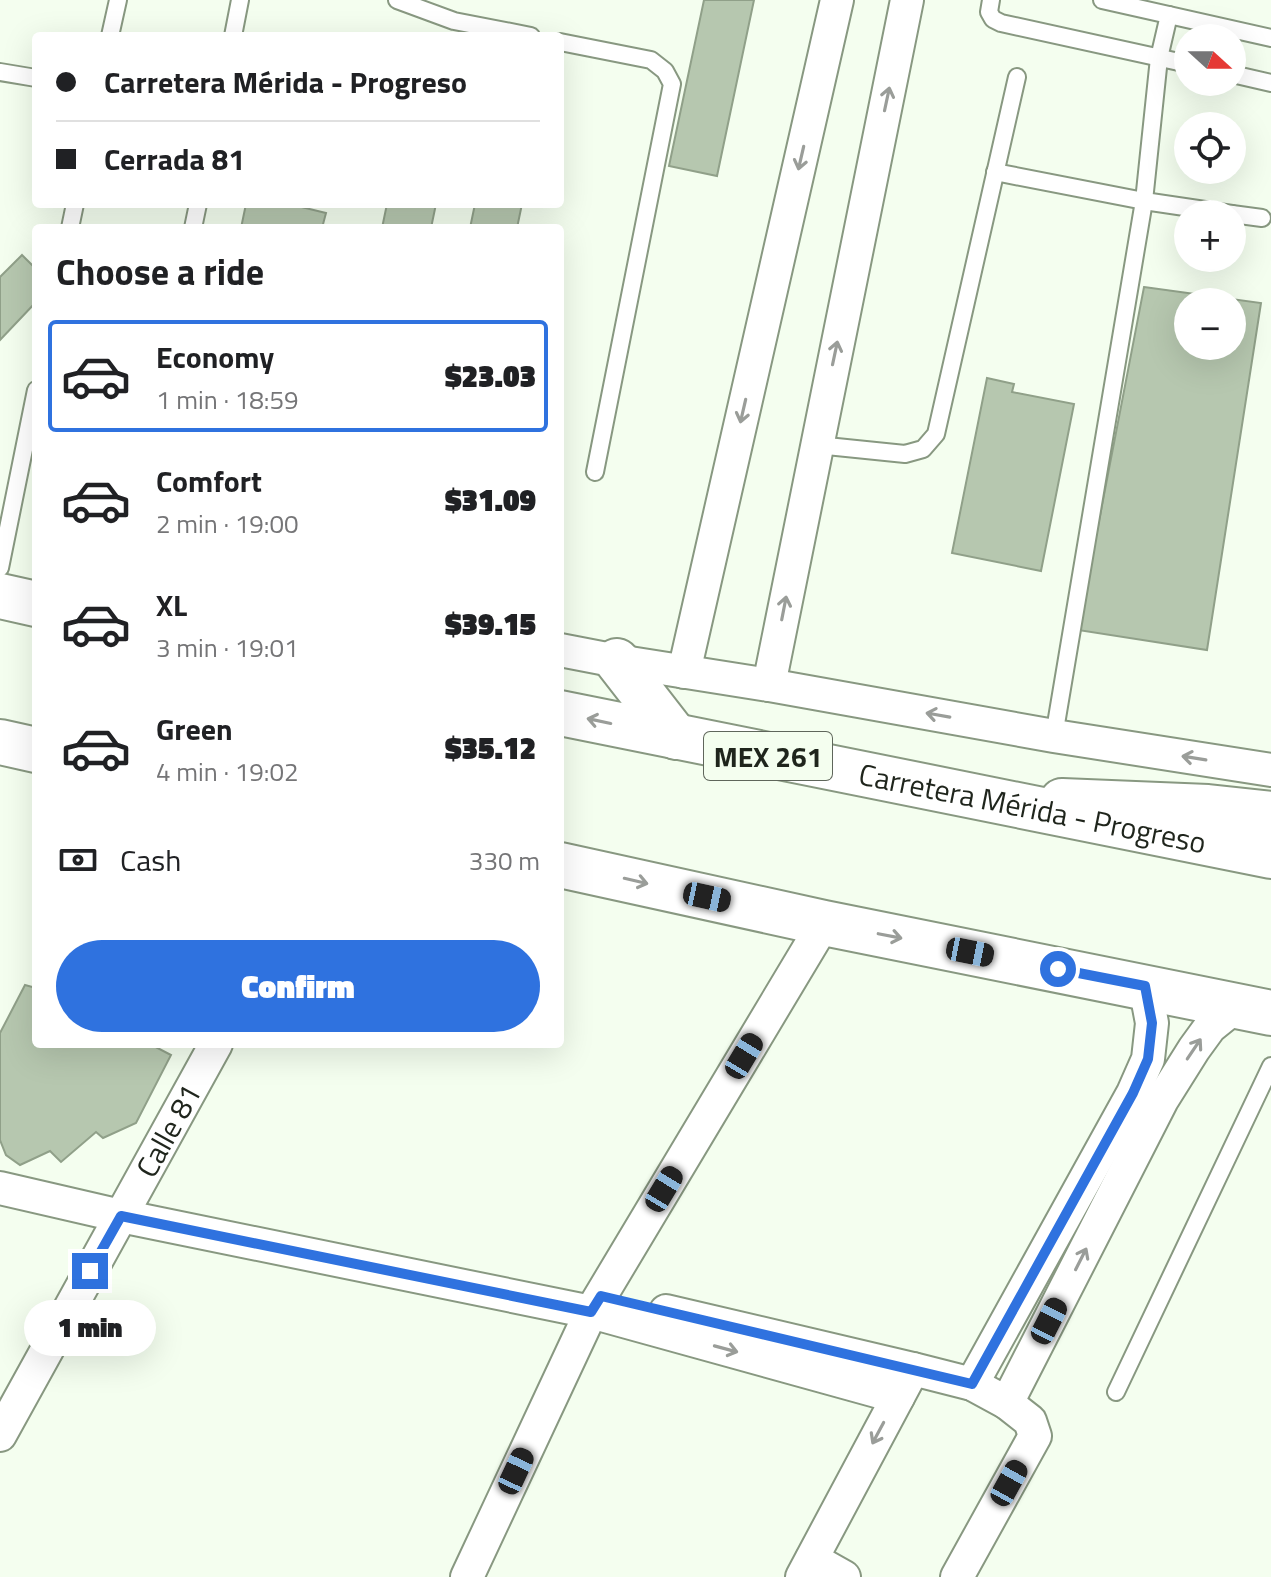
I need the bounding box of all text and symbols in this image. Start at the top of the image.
north arrow [1174,24,1246,96]
map controls [1174,24,1246,360]
text: Carretera Mérida - Progreso [104,59,467,105]
one-way arrow [881,86,896,112]
button: locate [1174,112,1246,184]
text: Cerrada 81 [104,136,245,182]
one-way arrow [793,145,808,170]
button: + [1174,200,1246,272]
text: Choose a ride [56,244,264,299]
button: − [1174,288,1246,360]
text: Economy [156,334,274,380]
icon: car [60,340,132,412]
one-way arrow [829,341,844,367]
text: $23.03 [445,353,536,399]
text: 1 min · 18:59 [156,380,299,419]
one-way arrow [735,398,750,424]
text: Comfort [156,458,262,504]
icon: car [60,464,132,536]
text: $31.09 [445,477,536,523]
text: 2 min · 19:00 [156,504,299,543]
text: XL [156,582,187,628]
icon: car [60,588,132,660]
one-way arrow [777,596,792,622]
text: $39.15 [445,601,536,647]
text: 3 min · 19:01 [156,628,299,667]
text: Green [156,706,233,752]
one-way arrow [925,707,951,722]
icon: car [60,712,132,784]
one-way arrow [586,713,612,728]
text: $35.12 [445,725,536,771]
road number: MEX 261 [704,732,832,780]
one-way arrow [1182,750,1207,765]
street label: Carretera Mérida - Progreso [855,751,1210,865]
text: 4 min · 19:02 [156,752,299,791]
text: Cash [120,837,181,883]
icon: cash [56,838,100,882]
text: 330 m [469,841,540,880]
one-way arrow [623,875,648,890]
car [681,880,733,914]
one-way arrow [877,930,903,945]
car [944,936,996,968]
button: Confirm [56,940,540,1032]
route start [1040,951,1076,987]
car [721,1029,767,1083]
one-way arrow [1186,1038,1202,1061]
street label: Calle 81 [124,1075,213,1186]
car [641,1162,687,1216]
one-way arrow [1073,1248,1089,1272]
route end [72,1253,108,1289]
car [1027,1294,1071,1348]
callout: 1 min [24,1299,156,1355]
text: 1 min [58,1308,122,1347]
one-way arrow [712,1343,738,1358]
one-way arrow [870,1421,886,1445]
car [495,1444,537,1498]
car [987,1456,1031,1510]

